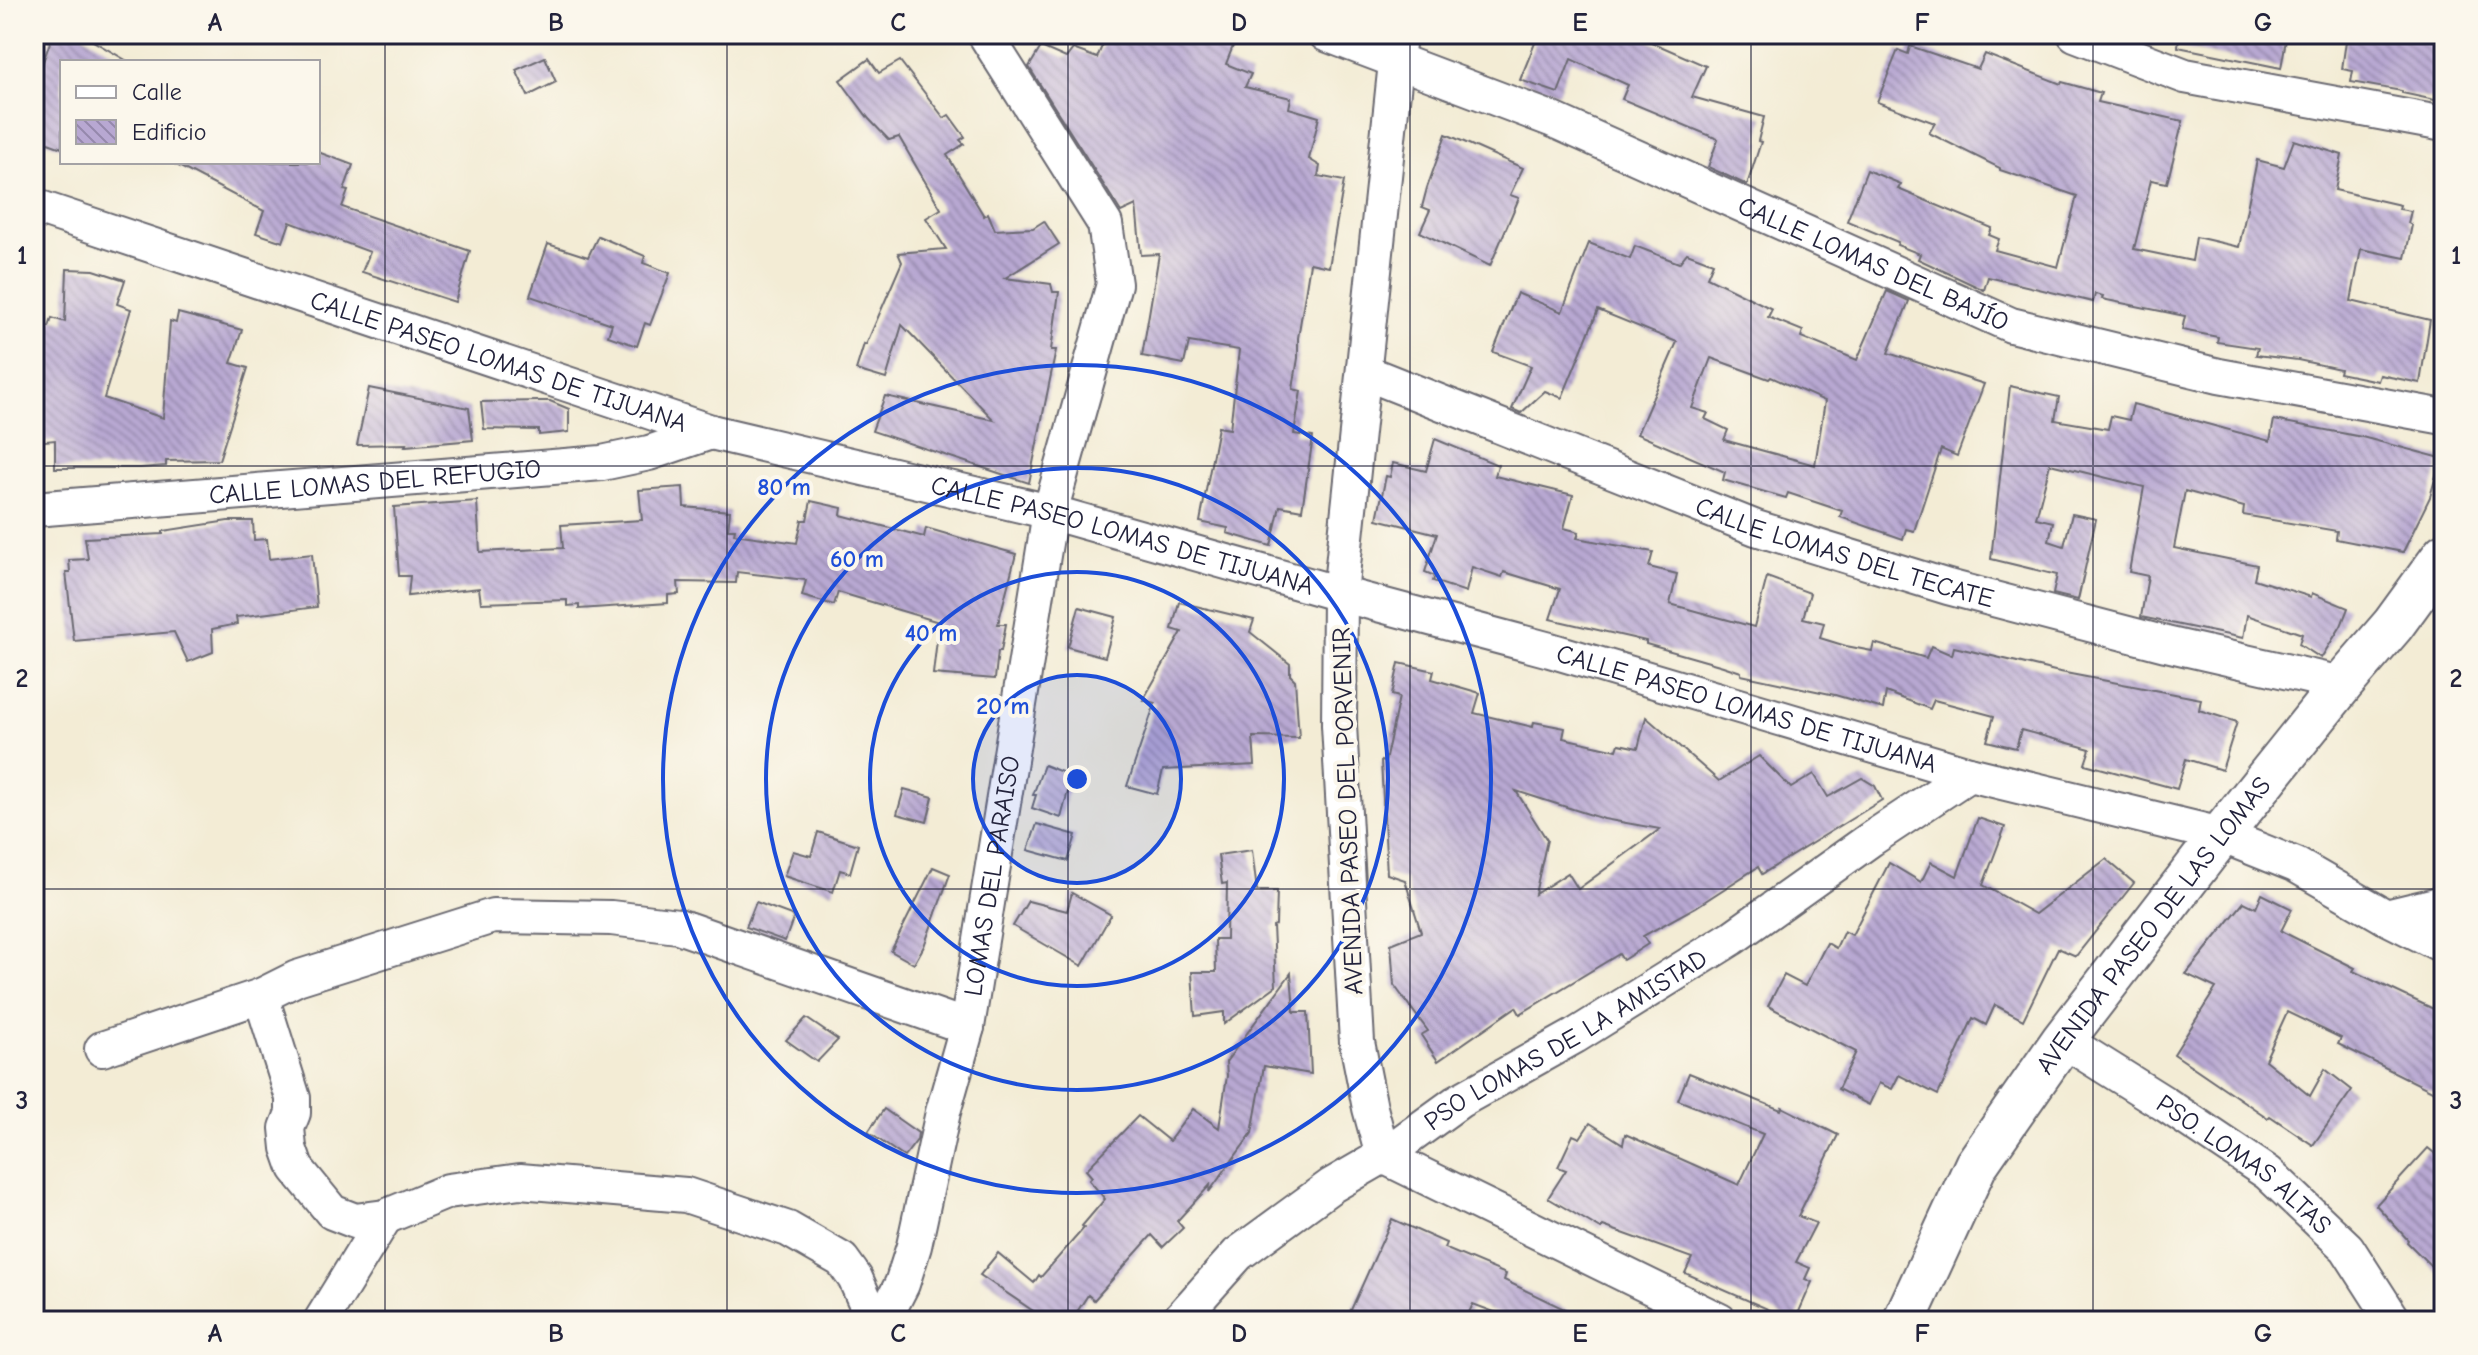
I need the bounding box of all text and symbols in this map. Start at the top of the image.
text: A [208,8,223,38]
text: B [548,8,564,38]
text: C [890,8,906,38]
text: D [1231,8,1247,38]
text: E [1572,8,1588,38]
text: F [1914,8,1930,38]
text: G [2254,8,2272,38]
legend [60,60,320,164]
text: Calle [132,78,182,106]
text: Edificio [132,118,207,146]
street label: CALLE LOMAS DEL BAJÍO [1733,191,2013,338]
text: 1 [17,241,27,271]
text: 1 [2451,241,2461,271]
street label: CALLE PASEO LOMAS DE TIJUANA [306,285,691,439]
street label: CALLE LOMAS DEL REFUGIO [208,454,542,511]
street label: CALLE PASEO LOMAS DE TIJUANA [928,470,1317,602]
text: 80 m [757,473,811,501]
street label: CALLE LOMAS DEL TECATE [1691,491,1997,614]
text: 60 m [830,545,884,573]
text: 40 m [905,619,957,647]
street label: AVENIDA PASEO DEL PORVENIR [1327,627,1369,995]
street label: CALLE PASEO LOMAS DE TIJUANA [1553,639,1940,780]
text: 2 [16,664,28,694]
text: 2 [2450,664,2462,694]
text: 20 m [976,692,1030,720]
street label: LOMAS DEL PARAISO [958,754,1026,998]
centre of rings [1063,765,1091,793]
street label: AVENIDA PASEO DE LAS LOMAS [2030,771,2278,1080]
street label: PSO LOMAS DE LA AMISTAD [1419,943,1713,1137]
text: 3 [16,1086,28,1116]
text: 3 [2450,1086,2462,1116]
street label: PSO. LOMAS ALTAS [2150,1089,2337,1241]
text: A [208,1319,223,1349]
text: B [548,1319,564,1349]
text: C [890,1319,906,1349]
text: D [1231,1319,1247,1349]
text: E [1572,1319,1588,1349]
text: F [1914,1319,1930,1349]
text: G [2254,1319,2272,1349]

